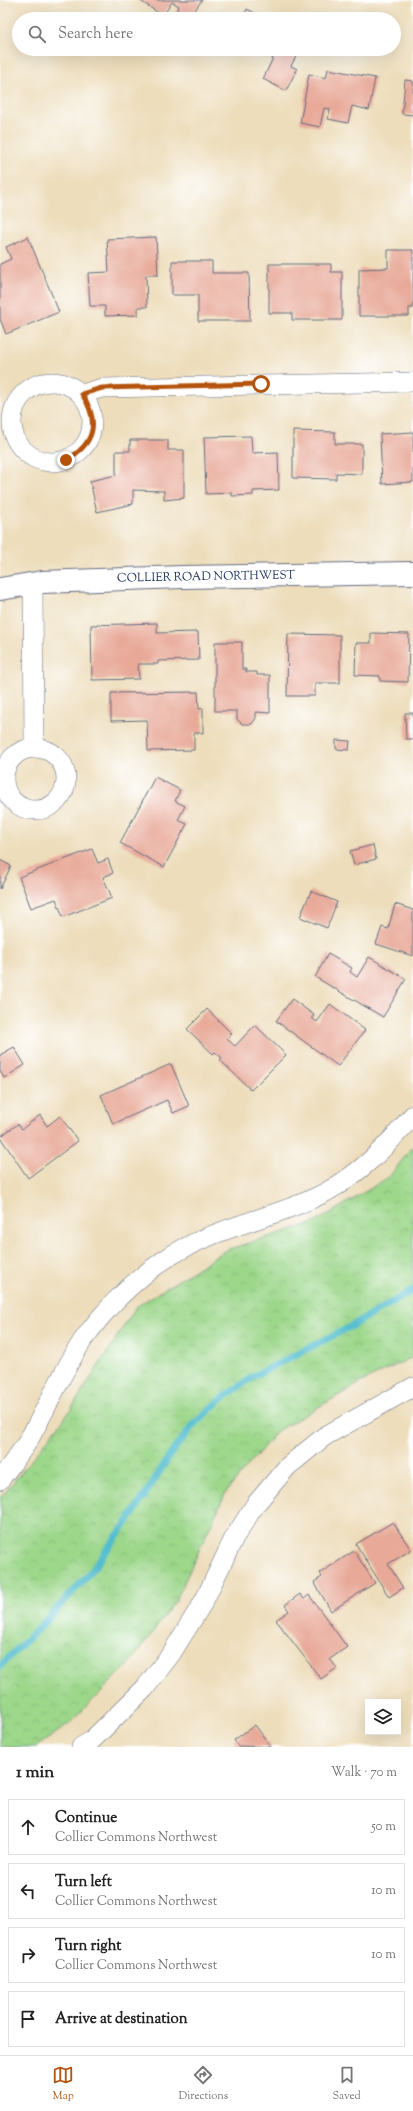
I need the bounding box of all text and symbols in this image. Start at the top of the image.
search box [12,12,401,56]
icon: search [26,23,48,45]
text: Search here [58,24,133,45]
route start [252,375,270,393]
route end [57,451,75,469]
street label: COLLIER ROAD NORTHWEST [117,566,296,588]
map controls [365,1699,401,1735]
button: layers [365,1699,401,1735]
text: 1 min [16,1761,54,1785]
text: Walk · 70 m [331,1764,397,1782]
text: Continue [55,1808,117,1829]
icon: ahead [17,1816,39,1838]
text: 50 m [371,1818,396,1836]
text: Collier Commons Northwest [55,1829,217,1847]
text: Turn left [55,1872,112,1893]
icon: left [17,1880,39,1902]
text: 10 m [371,1882,396,1900]
text: Collier Commons Northwest [55,1893,217,1911]
text: Turn right [55,1936,121,1957]
icon: right [17,1944,39,1966]
text: 10 m [371,1946,396,1964]
text: Collier Commons Northwest [55,1957,217,1975]
icon: arrive [17,2008,39,2030]
text: Arrive at destination [55,2009,188,2030]
tab: Map [52,2064,74,2104]
tab: Directions [179,2064,228,2104]
tab: Saved [333,2064,361,2104]

